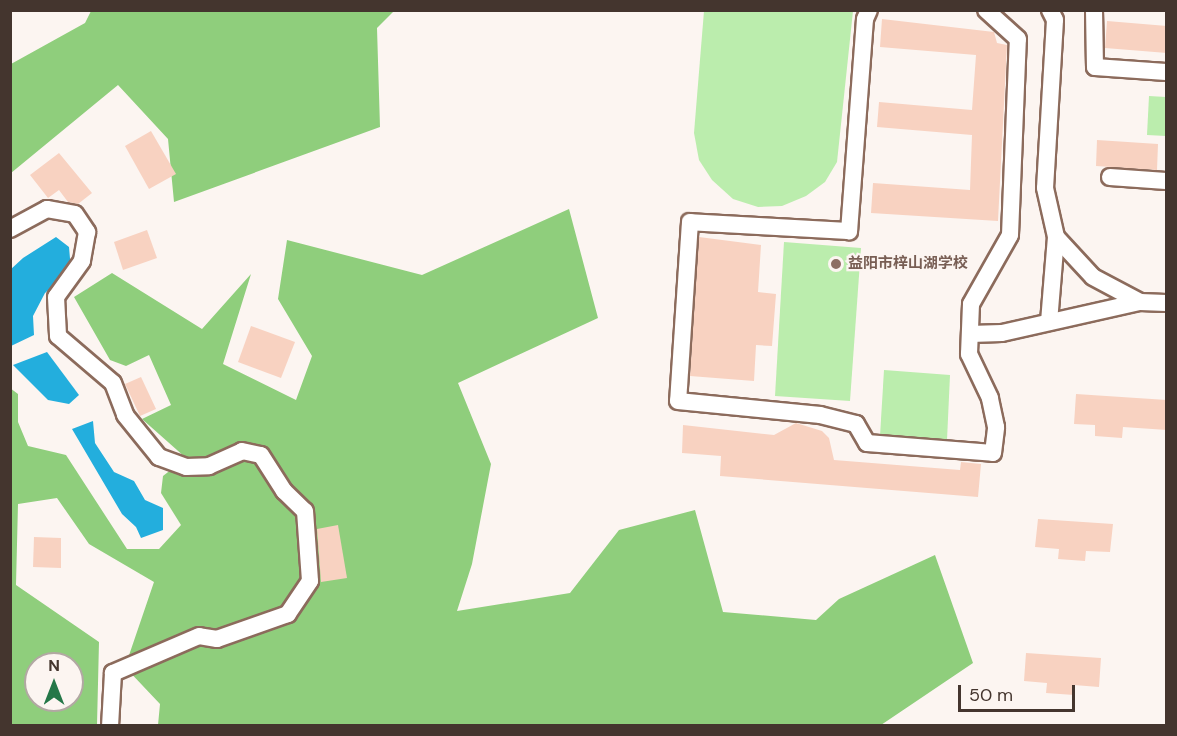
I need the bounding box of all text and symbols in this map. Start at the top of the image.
place label: 益阳市梓山湖学校 [848,255,968,273]
marker: 益阳市梓山湖学校 [829,257,843,271]
north arrow [24,652,84,712]
text: N [48,655,60,676]
scale bar [961,673,1078,711]
text: 50 m [969,683,1013,707]

